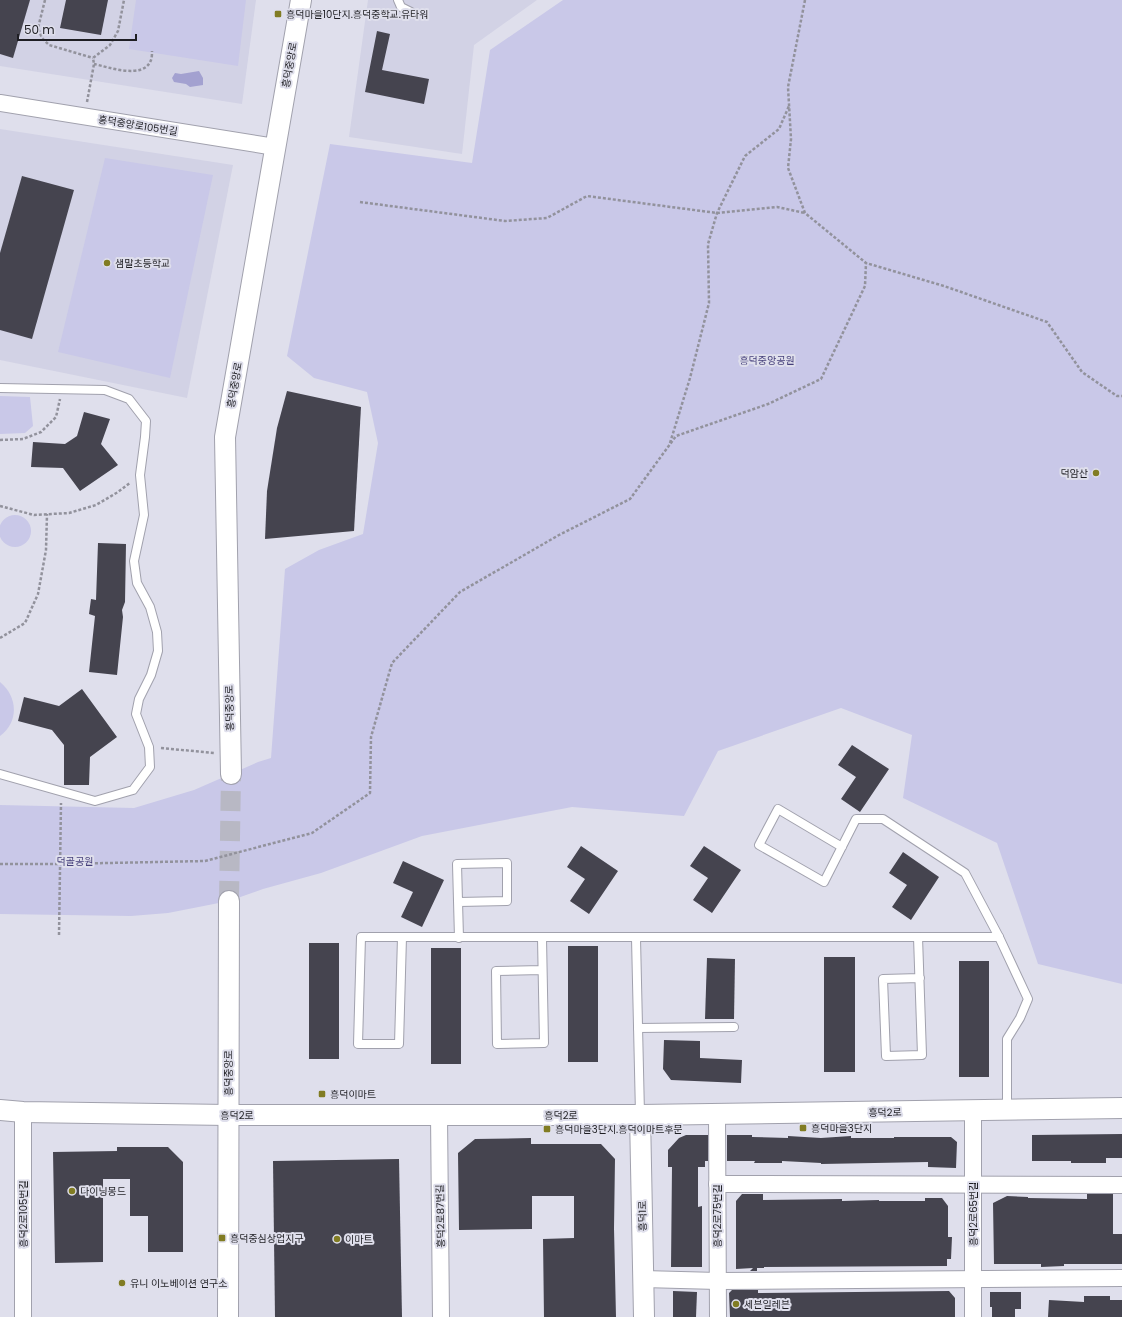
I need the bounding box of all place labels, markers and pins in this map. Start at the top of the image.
place label: 흥덕마을10단지.흥덕중학교.유타워 [286,7,428,22]
marker: 흥덕마을10단지.흥덕중학교.유타워 [273,9,283,19]
place label: 샘말초등학교 [115,256,170,271]
marker: 샘말초등학교 [102,258,112,268]
place label: 덕암산 [1060,466,1088,481]
marker: 덕암산 [1091,468,1101,478]
place label: 흥덕이마트 [330,1087,376,1102]
marker: 흥덕이마트 [317,1089,327,1099]
place label: 흥덕마을3단지 [811,1121,872,1136]
place label: 흥덕마을3단지.흥덕이마트후문 [555,1122,683,1137]
marker: 흥덕마을3단지 [798,1123,808,1133]
marker: 흥덕마을3단지.흥덕이마트후문 [542,1124,552,1134]
place label: 다이닝몽드 [80,1184,126,1199]
marker: 다이닝몽드 [67,1186,77,1196]
place label: 흥덕중심상업지구 [230,1231,304,1246]
place label: 이마트 [345,1232,373,1247]
marker: 흥덕중심상업지구 [217,1233,227,1243]
marker: 이마트 [332,1234,342,1244]
place label: 유니 이노베이션 연구소 [130,1276,227,1291]
marker: 유니 이노베이션 연구소 [117,1278,127,1288]
place label: 세븐일레븐 [744,1297,790,1312]
marker: 세븐일레븐 [731,1299,741,1309]

